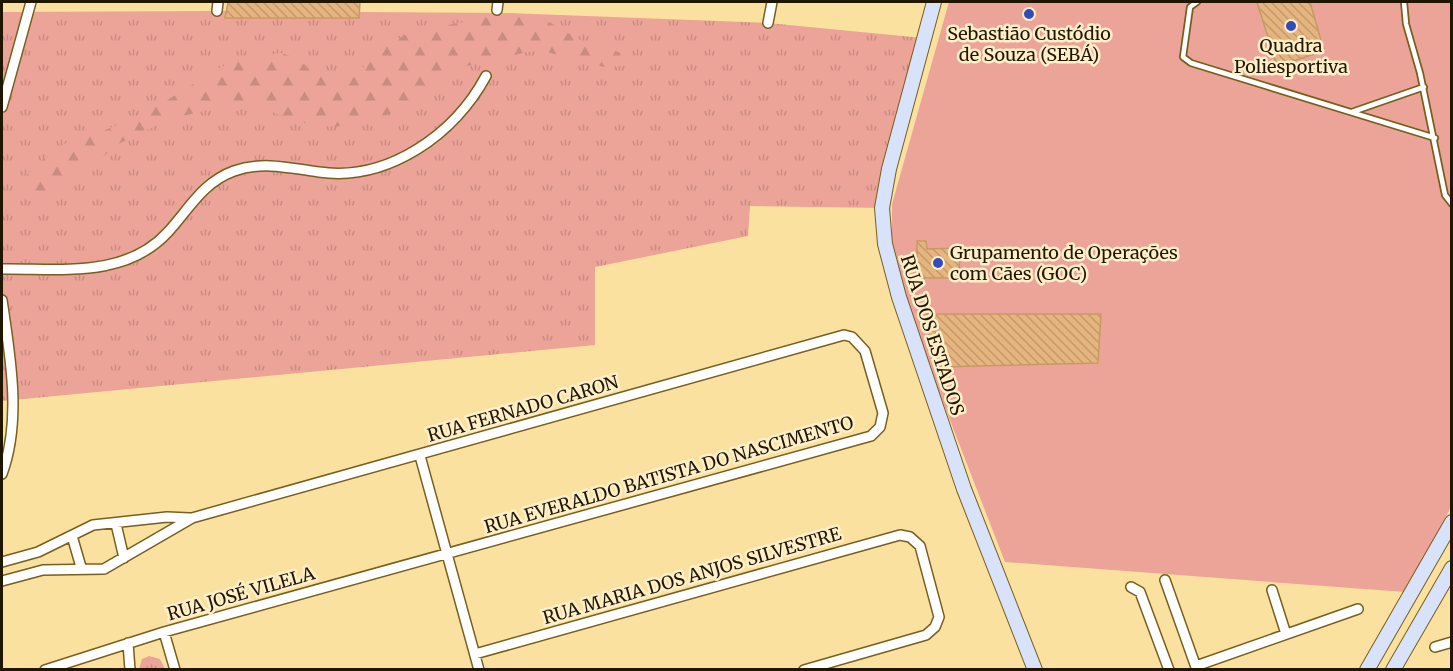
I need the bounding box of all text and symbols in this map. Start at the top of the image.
marker: Sebastião Custódio de Souza (SEBÁ) [1022,7,1036,21]
marker: Quadra Poliesportiva [1284,19,1298,33]
place label: Sebastião Custódio de Souza (SEBÁ) [947,22,1111,66]
place label: Quadra Poliesportiva [1234,34,1348,78]
place label: Grupamento de Operações com Cães (GOC) [950,241,1178,285]
street label: RUA DOS ESTADOS [896,252,969,418]
marker: Grupamento de Operações com Cães (GOC) [931,256,945,270]
street label: RUA FERNADO CARON [425,370,621,447]
street label: RUA EVERALDO BATISTA DO NASCIMENTO [482,411,856,538]
street label: RUA MARIA DOS ANJOS SILVESTRE [540,522,844,629]
street label: RUA JOSÉ VILELA [164,561,318,626]

